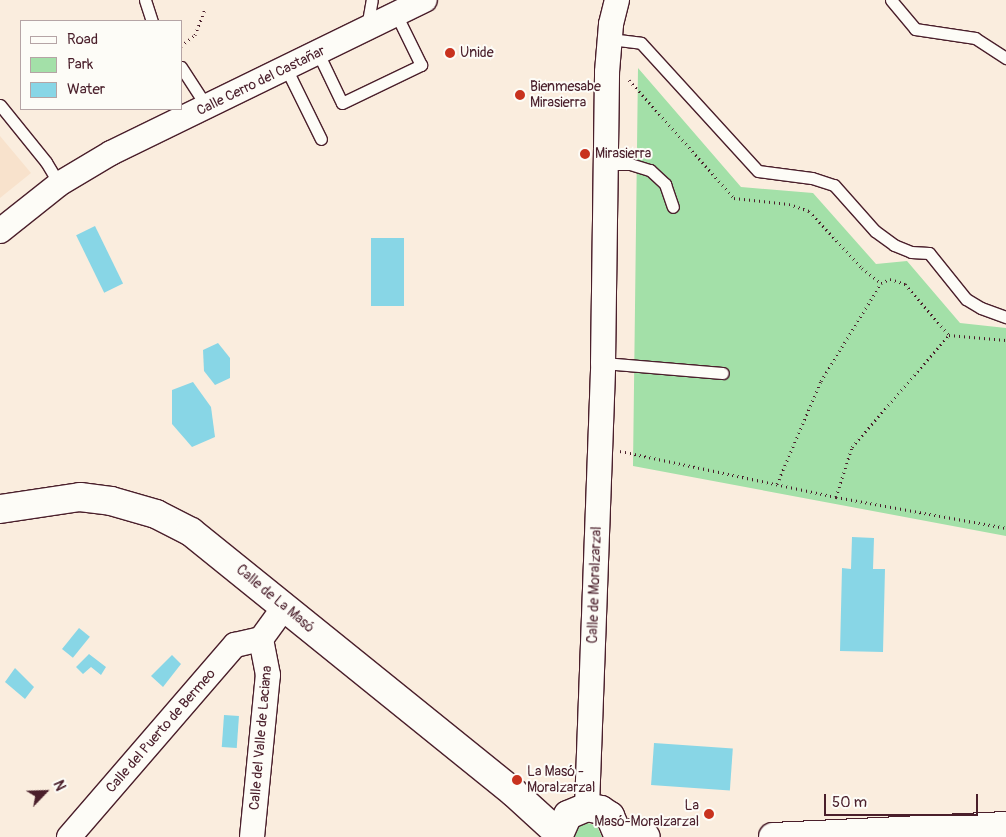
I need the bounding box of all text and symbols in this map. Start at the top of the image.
legend [20,20,182,110]
text: Road [67,30,98,49]
street label: Calle Cerro del Castañar [194,43,328,119]
place label: Unide [460,45,494,61]
marker: Unide [444,47,456,59]
text: Park [67,55,93,74]
place label: Bienmesabe Mirasierra [530,79,601,111]
text: Water [67,80,105,99]
marker: Bienmesabe Mirasierra [514,89,526,101]
place label: Mirasierra [595,146,651,162]
marker: Mirasierra [579,148,591,160]
street label: Calle de Moralzarzal [585,526,605,644]
street label: Calle de La Masó [233,562,317,636]
street label: Calle del Valle de Laciana [246,665,276,811]
street label: Calle del Puerto de Bermeo [103,666,219,796]
place label: La Masó - Moralzarzal [527,764,595,796]
north arrow [20,767,70,817]
marker: La Masó - Moralzarzal [511,774,523,786]
text: N [49,778,69,793]
scale bar [826,784,980,816]
text: 50 m [832,793,867,812]
place label: La Masó-Moralzarzal [594,798,699,830]
marker: La Masó-Moralzarzal [703,808,715,820]

